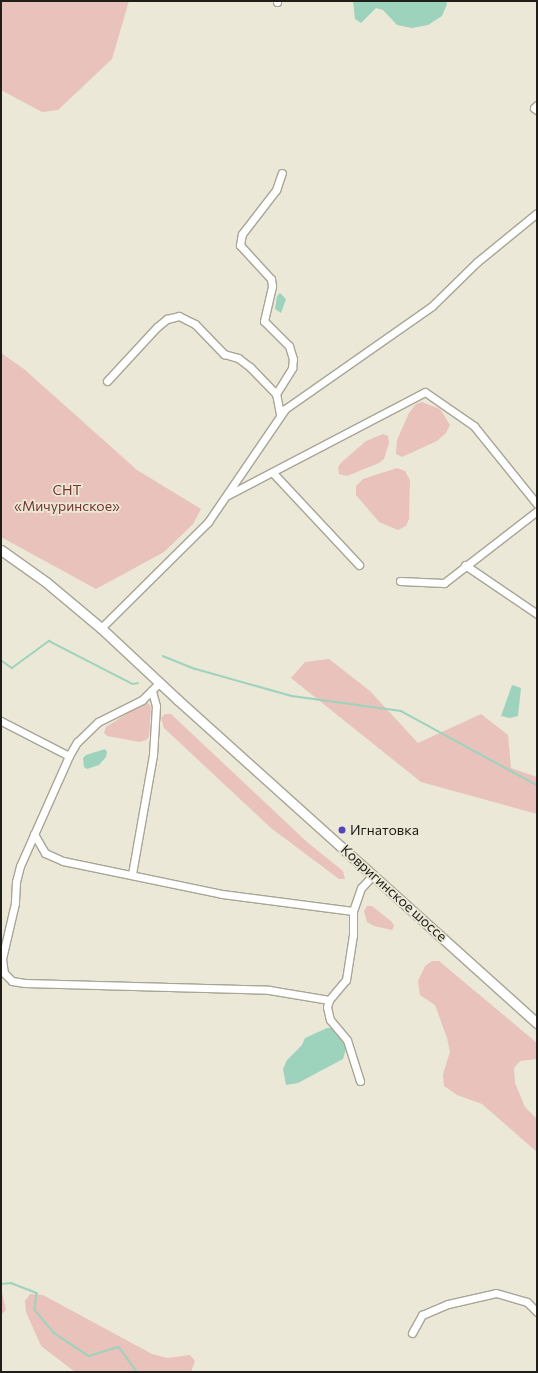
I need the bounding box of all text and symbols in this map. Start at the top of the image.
park label: СНТ «Мичуринское» [14,482,120,514]
place label: Игнатовка [350,822,419,838]
marker: Игнатовка [337,825,347,835]
street label: Ковригинское шоссе [338,841,450,945]

